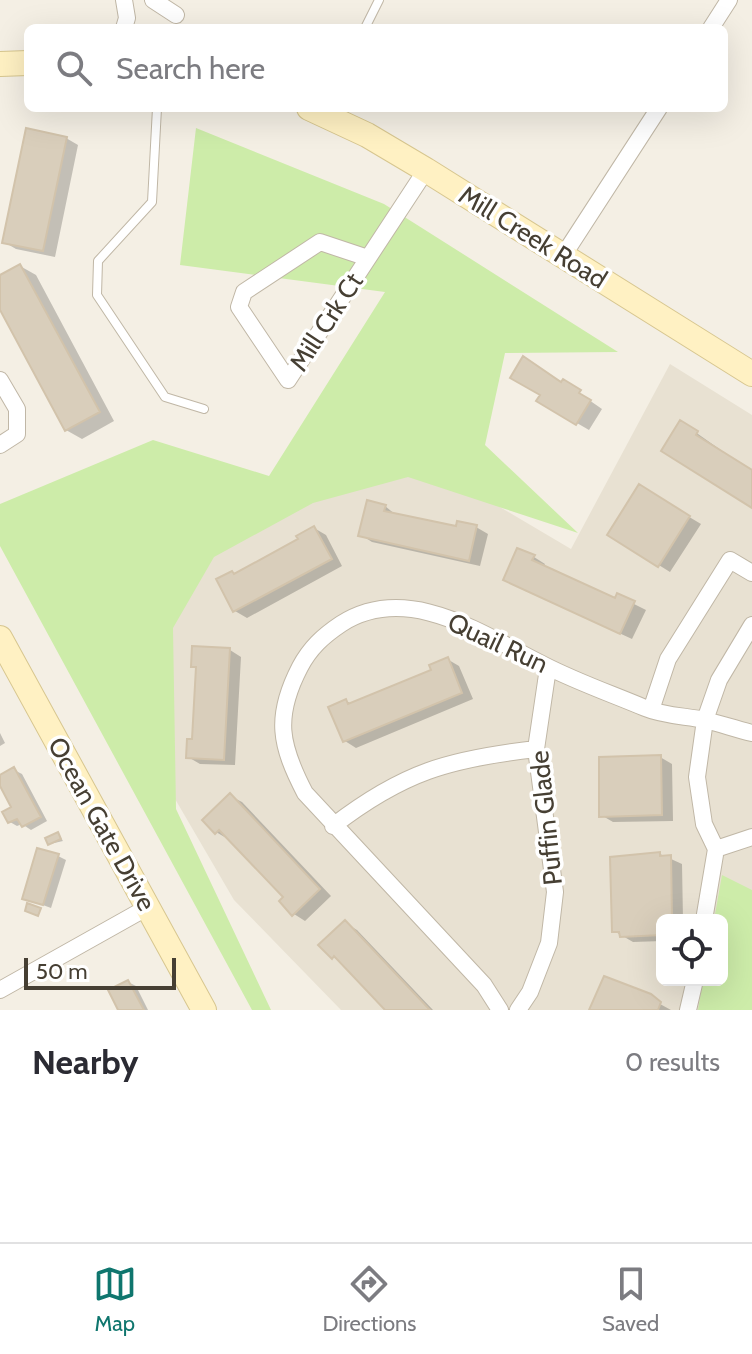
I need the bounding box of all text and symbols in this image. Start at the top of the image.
search box [24,24,728,112]
icon: search [52,46,96,90]
text: Search here [116,50,265,87]
street label: Mill Creek Road [453,179,613,295]
street label: Mill Crk Ct [282,267,370,377]
street label: Quail Run [443,606,553,680]
street label: Ocean Gate Drive [41,732,163,916]
street label: Puffin Glade [523,749,569,887]
map controls [656,914,728,986]
button: locate [656,914,728,986]
scale bar [24,954,176,990]
text: 50 m [36,958,88,985]
text: Nearby [32,1041,139,1083]
text: 0 results [625,1046,720,1078]
tab: Map [93,1262,137,1337]
tab: Directions [322,1262,416,1337]
tab: Saved [602,1262,659,1337]

